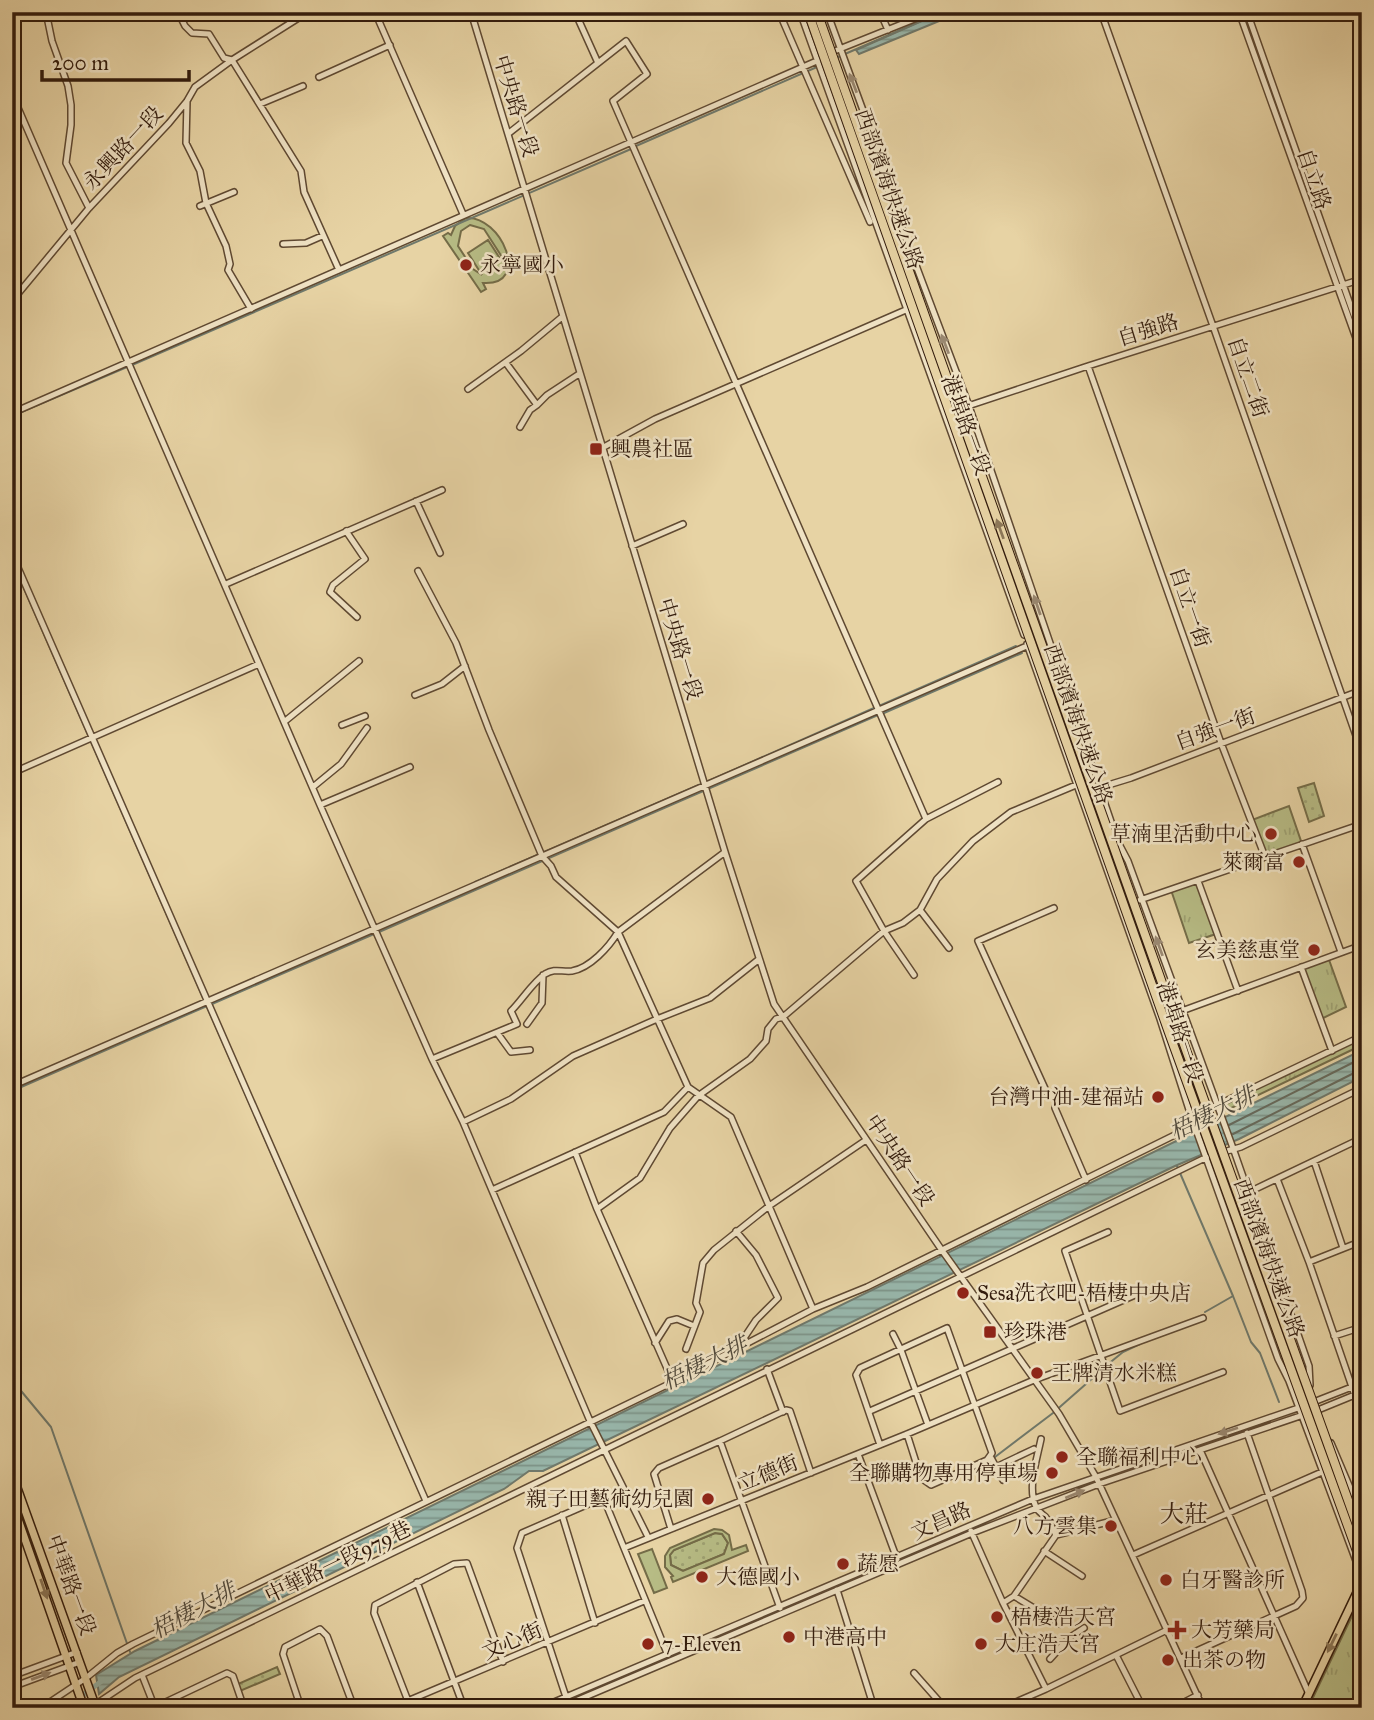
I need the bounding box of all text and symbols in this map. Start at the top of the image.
scale bar [42,38,189,82]
text: 200 m [52,50,109,76]
street label: 中央路一段 [488,52,544,160]
one-way arrow [848,73,859,94]
street label: 永興路一段 [78,101,168,195]
street label: 西部濱海快速公路 [849,105,929,273]
street label: 自立路 [1291,145,1337,213]
place label: 永寧國小 [480,252,564,278]
marker: 永寧國小 [458,257,474,273]
street label: 自強路 [1114,308,1182,352]
one-way arrow [940,333,951,354]
street label: 自立二街 [1222,333,1274,421]
street label: 港埠路一段 [936,371,996,479]
place label: 興農社區 [610,436,694,462]
marker: 興農社區 [588,441,604,457]
one-way arrow [995,518,1006,539]
street label: 自立一街 [1164,563,1216,651]
one-way arrow [1031,594,1041,615]
street label: 中央路一段 [652,595,708,703]
street label: 西部濱海快速公路 [1038,640,1118,808]
street label: 自強一街 [1171,702,1259,756]
place label: 草湳里活動中心 [1110,821,1257,847]
marker: 草湳里活動中心 [1263,826,1279,842]
place label: 萊爾富 [1222,849,1285,875]
marker: 萊爾富 [1291,854,1307,870]
one-way arrow [1153,935,1164,956]
place label: 玄美慈惠堂 [1195,937,1300,963]
marker: 玄美慈惠堂 [1306,942,1322,958]
street label: 港埠路一段 [1151,978,1209,1086]
water label: 梧棲大排 [1165,1079,1262,1146]
place label: 台灣中油-建福站 [988,1084,1144,1110]
marker: 台灣中油-建福站 [1150,1089,1166,1105]
street label: 中央路一段 [860,1109,940,1211]
street label: 西部濱海快速公路 [1228,1175,1310,1341]
place label: Sesa洗衣吧-梧棲中央店 [977,1280,1191,1306]
marker: Sesa洗衣吧-梧棲中央店 [955,1285,971,1301]
place label: 珍珠港 [1004,1319,1067,1345]
marker: 珍珠港 [982,1324,998,1340]
water label: 梧棲大排 [657,1329,754,1396]
place label: 王牌清水米糕 [1051,1360,1177,1386]
marker: 王牌清水米糕 [1029,1365,1045,1381]
one-way arrow [1217,1427,1238,1437]
place label: 全聯福利中心 [1076,1444,1202,1470]
street label: 立德街 [734,1449,802,1497]
marker: 全聯福利中心 [1054,1449,1070,1465]
place label: 全聯購物專用停車場 [849,1460,1038,1486]
marker: 全聯購物專用停車場 [1044,1465,1060,1481]
place label: 親子田藝術幼兒園 [526,1486,694,1512]
one-way arrow [1065,1488,1085,1500]
marker: 親子田藝術幼兒園 [700,1491,716,1507]
street label: 文昌路 [907,1496,975,1546]
district label: 大莊 [1160,1499,1208,1529]
place label: 八方雲集 [1013,1513,1097,1539]
street label: 中華路一段979巷 [261,1515,415,1609]
marker: 八方雲集 [1103,1518,1119,1534]
street label: 中華路一段 [41,1531,101,1639]
place label: 蔬愿 [857,1551,899,1577]
marker: 蔬愿 [835,1556,851,1572]
place label: 大德國小 [716,1564,800,1590]
place label: 白牙醫診所 [1180,1567,1285,1593]
marker: 大德國小 [694,1569,710,1585]
marker: 白牙醫診所 [1158,1572,1174,1588]
water label: 梧棲大排 [146,1575,243,1644]
one-way arrow [39,1579,50,1600]
place label: 梧棲浩天宮 [1011,1604,1116,1630]
marker: 梧棲浩天宮 [989,1609,1005,1625]
street label: 文心街 [478,1617,546,1665]
place label: 大芳藥局 [1191,1617,1275,1643]
marker: 大芳藥局 [1169,1622,1185,1638]
place label: 中港高中 [803,1624,887,1650]
marker: 中港高中 [781,1629,797,1645]
place label: 7-Eleven [662,1631,741,1657]
place label: 大庄浩天宮 [995,1631,1100,1657]
one-way arrow [1327,1633,1338,1653]
marker: 7-Eleven [640,1636,656,1652]
marker: 大庄浩天宮 [973,1636,989,1652]
place label: 出茶の物 [1182,1647,1266,1673]
marker: 出茶の物 [1160,1652,1176,1668]
one-way arrow [31,1670,52,1681]

